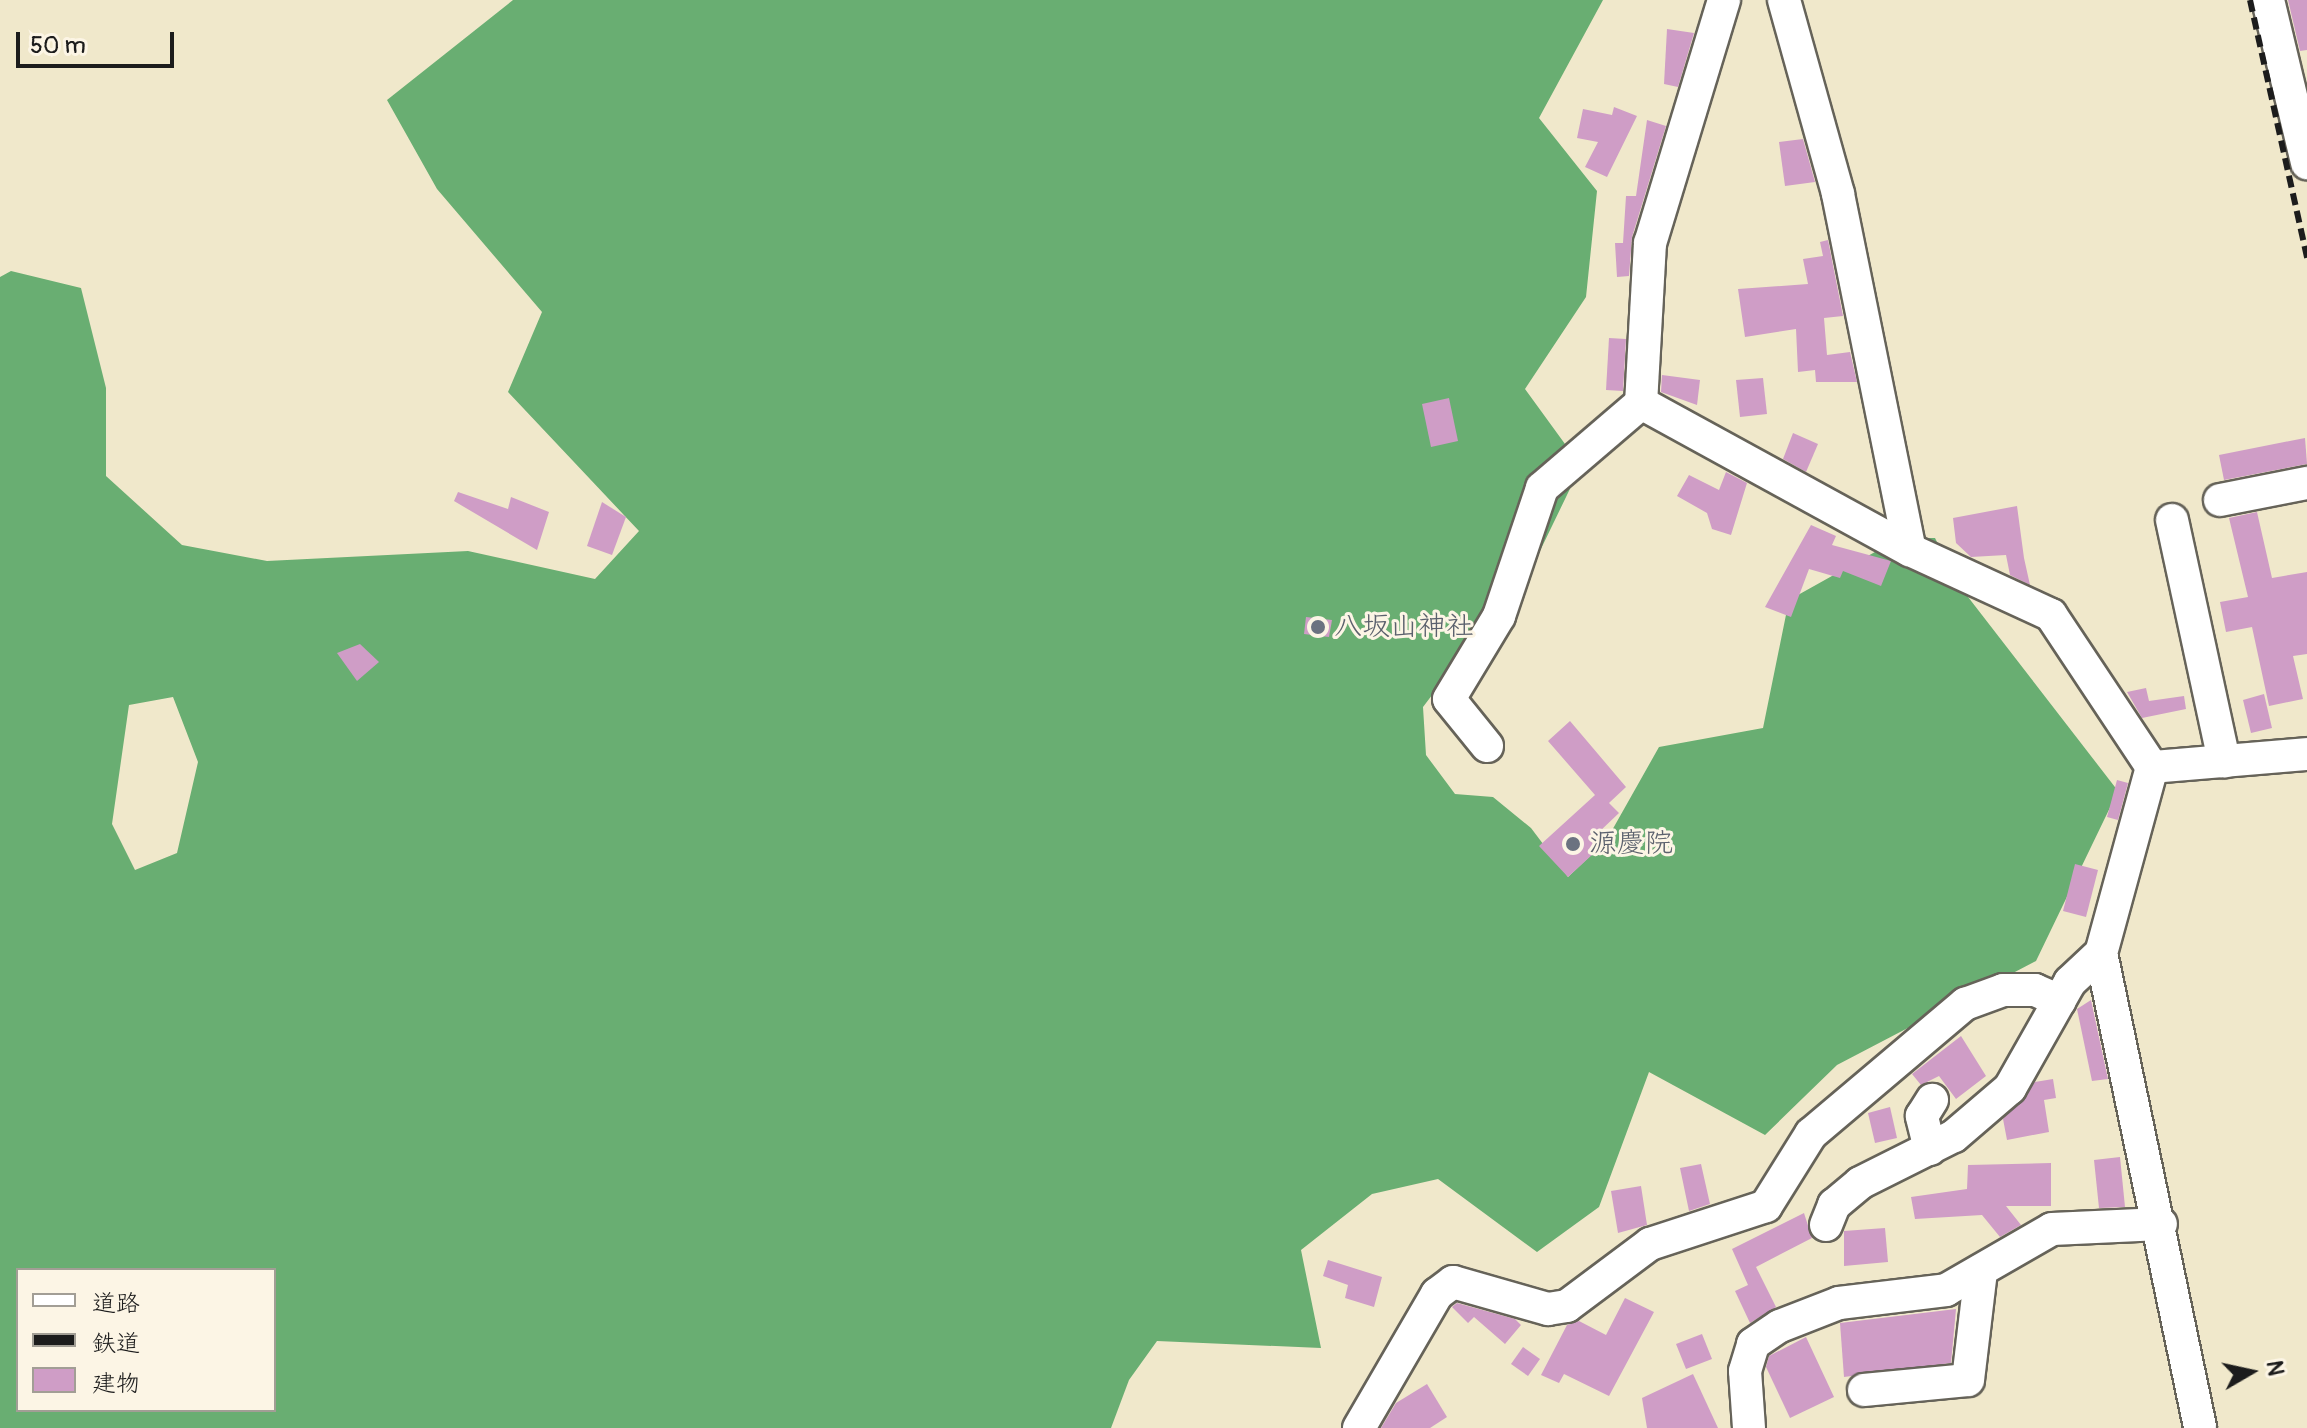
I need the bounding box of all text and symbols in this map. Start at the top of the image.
scale bar [20,16,178,66]
text: 50 m [30,31,86,60]
place label: 八坂山神社 [1334,610,1474,644]
marker: 八坂山神社 [1309,618,1327,636]
place label: 源慶院 [1589,827,1673,861]
marker: 源慶院 [1564,835,1582,853]
legend [16,1268,276,1412]
text: 道路 [92,1289,140,1318]
text: 鉄道 [92,1329,140,1358]
north arrow [2211,1332,2291,1412]
text: N [2260,1359,2290,1378]
text: 建物 [92,1369,140,1398]

